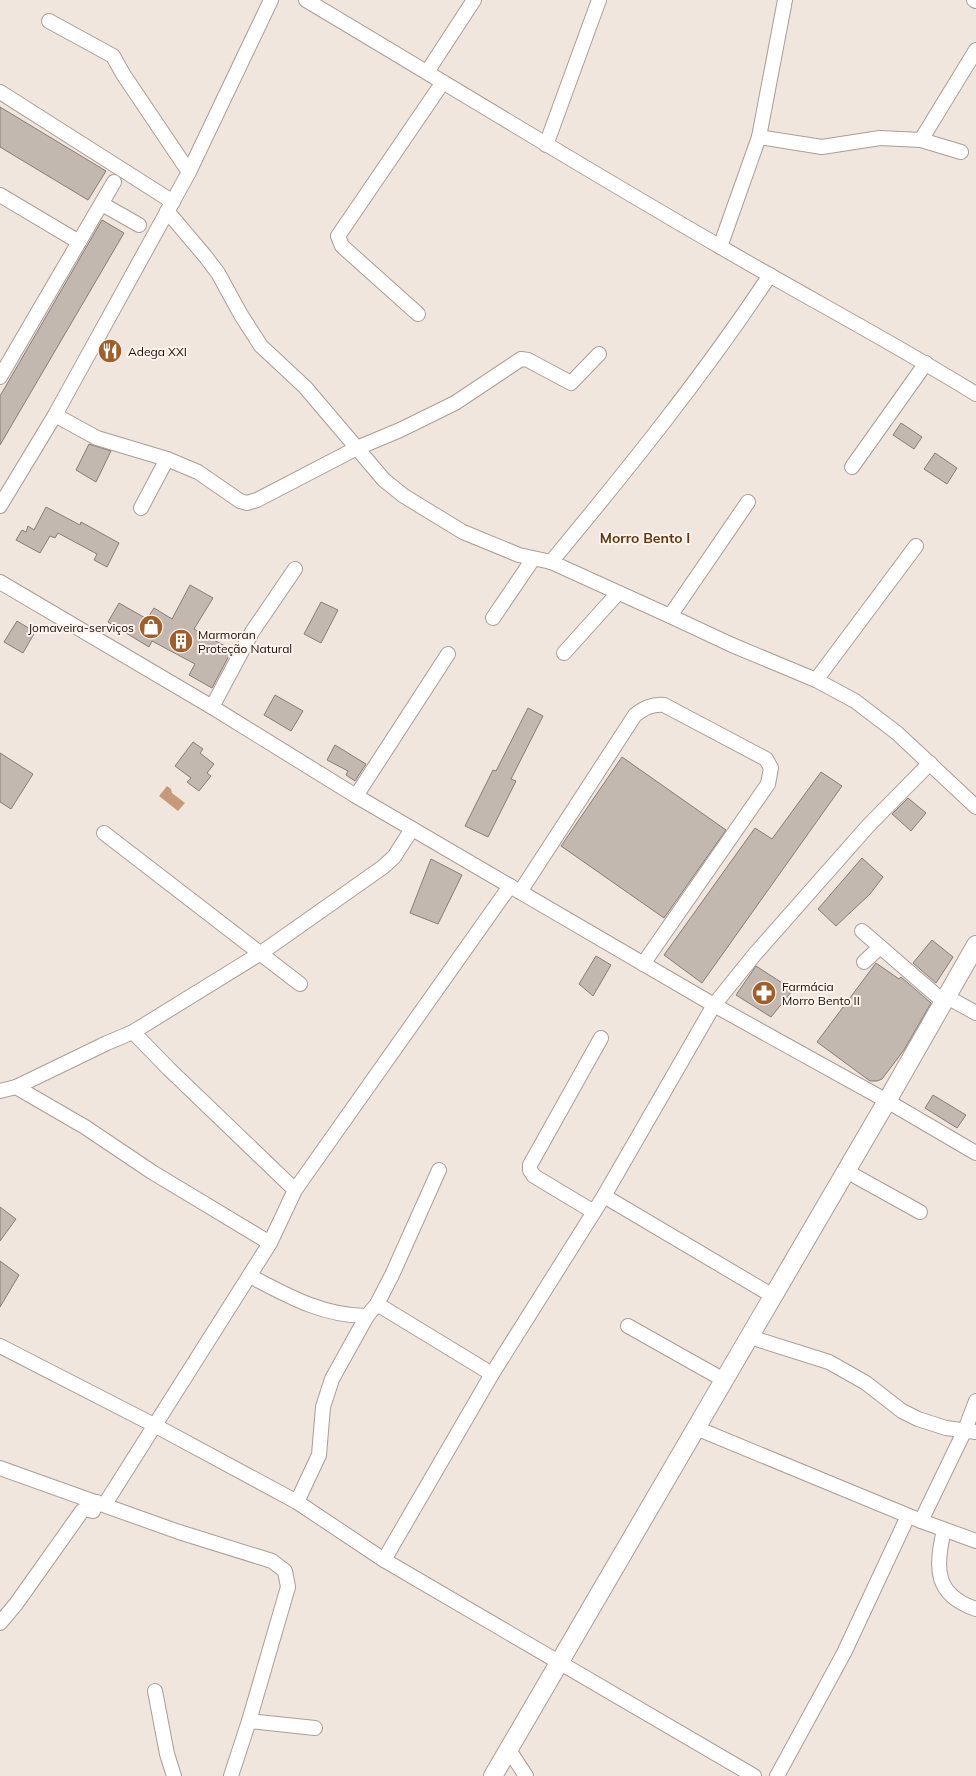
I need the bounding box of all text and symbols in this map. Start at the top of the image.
restaurant icon: Adega XXI [97,338,123,364]
place label: Adega XXI [128,344,187,359]
district label: Morro Bento I [600,529,690,547]
shop icon: Jomaveira-serviços [138,614,164,640]
place label: Jomaveira-serviços [28,620,134,635]
place label: Marmoran Proteção Natural [198,627,292,656]
building icon: Marmoran Proteção Natural [168,628,194,654]
place label: Farmácia Morro Bento II [782,979,860,1008]
pharmacy icon: Farmácia Morro Bento II [751,980,777,1006]

